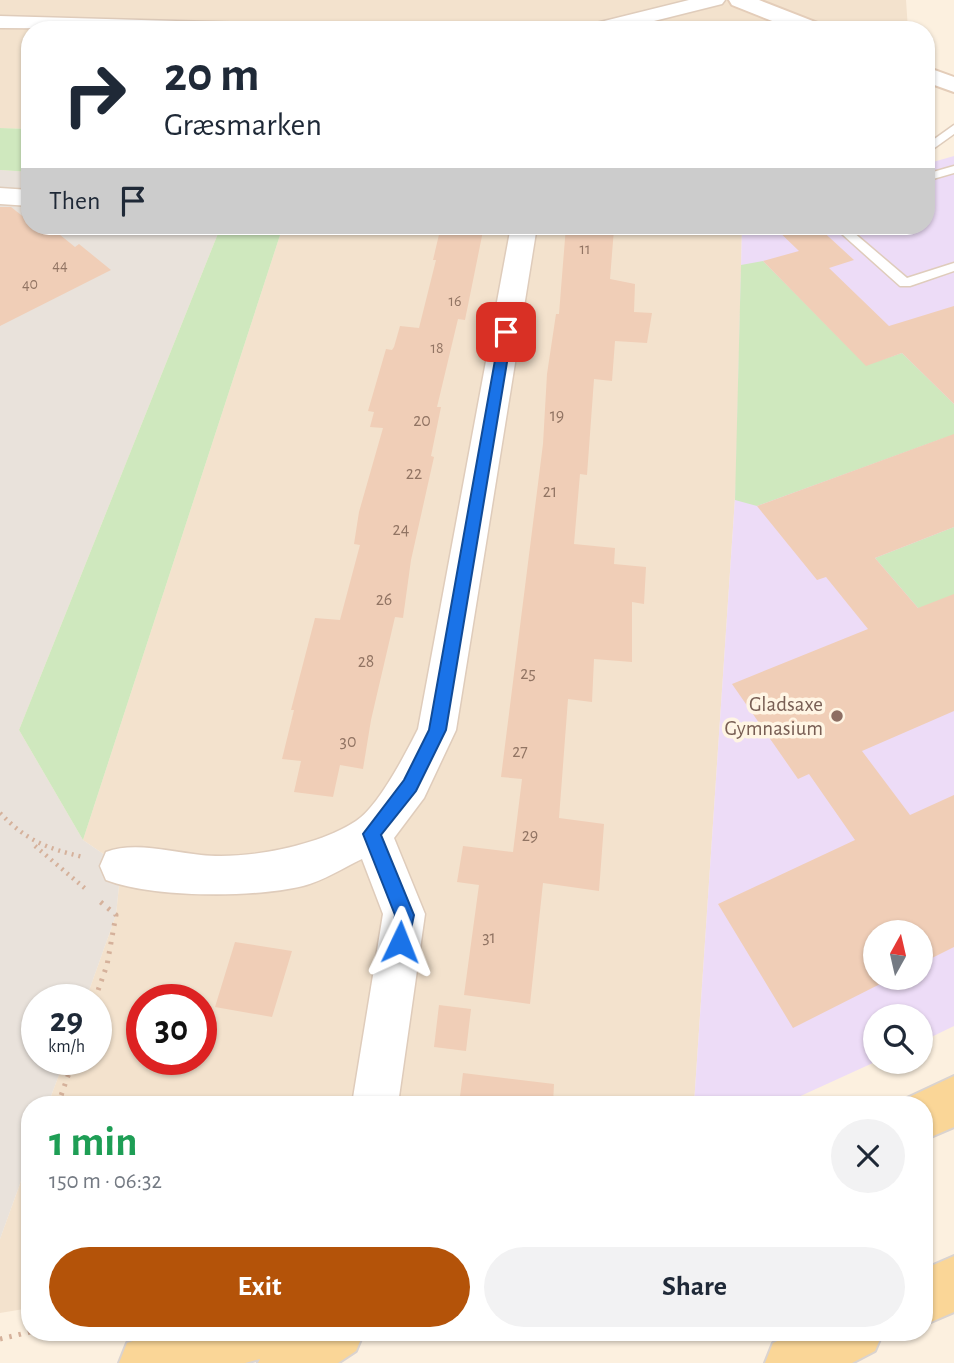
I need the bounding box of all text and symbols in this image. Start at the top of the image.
icon: right [49,49,140,140]
text: 20 m [164,51,260,100]
text: Græsmarken [164,109,322,141]
icon: arrive [114,182,152,220]
text: Then [49,188,100,214]
house number: 11 [579,241,591,257]
house number: 44 [52,257,68,273]
house number: 40 [22,276,38,292]
house number: 16 [448,293,462,309]
pin [476,302,536,362]
icon: arrive [487,313,525,351]
house number: 18 [430,340,444,356]
house number: 19 [550,407,564,425]
house number: 20 [413,412,431,430]
house number: 22 [406,465,422,483]
house number: 21 [543,483,557,501]
house number: 24 [393,521,410,539]
house number: 26 [376,591,392,609]
house number: 28 [358,653,374,671]
house number: 25 [520,665,536,683]
place label: Gladsaxe Gymnasium [725,694,823,739]
marker: Gladsaxe Gymnasium [829,708,845,724]
house number: 30 [340,733,356,751]
house number: 27 [512,743,528,761]
house number: 29 [522,827,538,845]
position arrow [363,905,437,979]
north arrow [863,920,933,990]
map controls [863,920,933,1074]
house number: 31 [482,929,496,947]
speed limit sign: 30 [126,984,217,1075]
text: 29 [50,1003,83,1038]
button: search [863,1004,933,1074]
text: km/h [48,1038,85,1056]
button: close [831,1119,905,1193]
text: 1 min [49,1121,138,1163]
text: 150 m · 06:32 [49,1170,162,1193]
button: Exit [49,1247,470,1327]
button: Share [484,1247,905,1327]

